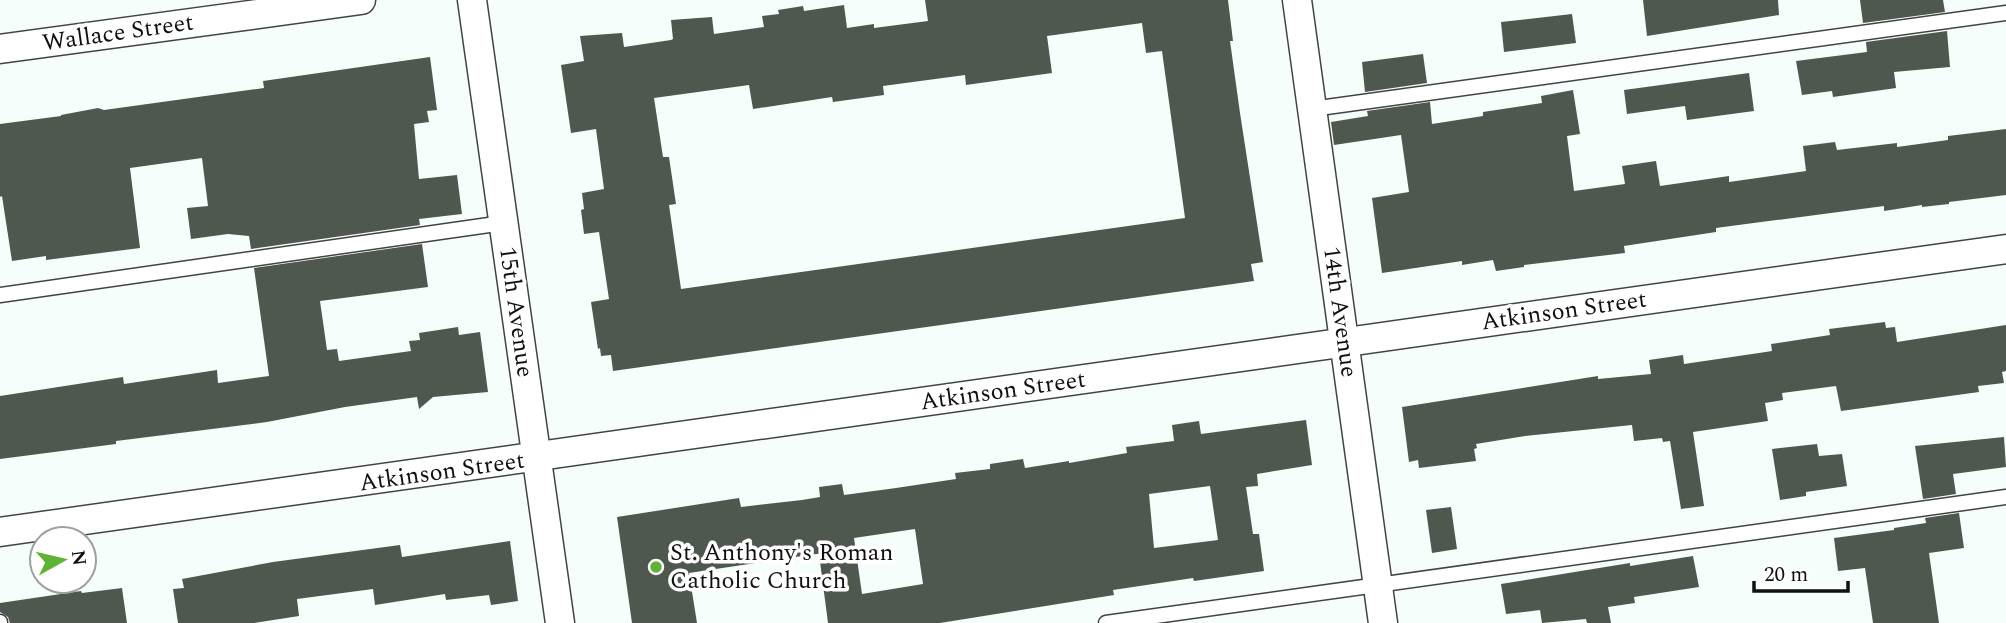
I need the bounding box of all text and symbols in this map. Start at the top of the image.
street label: Wallace Street [40,5,196,61]
street label: 15th Avenue [489,244,543,380]
street label: 14th Avenue [1313,244,1367,380]
street label: Atkinson Street [1479,282,1649,340]
street label: Atkinson Street [918,362,1088,420]
street label: Atkinson Street [357,443,527,501]
north arrow [28,525,98,595]
place label: St. Anthony's Roman Catholic Church [670,535,894,599]
text: N [63,548,94,568]
scale bar [1754,550,1848,594]
marker: St. Anthony's Roman Catholic Church [648,559,664,575]
text: 20 m [1764,559,1808,591]

